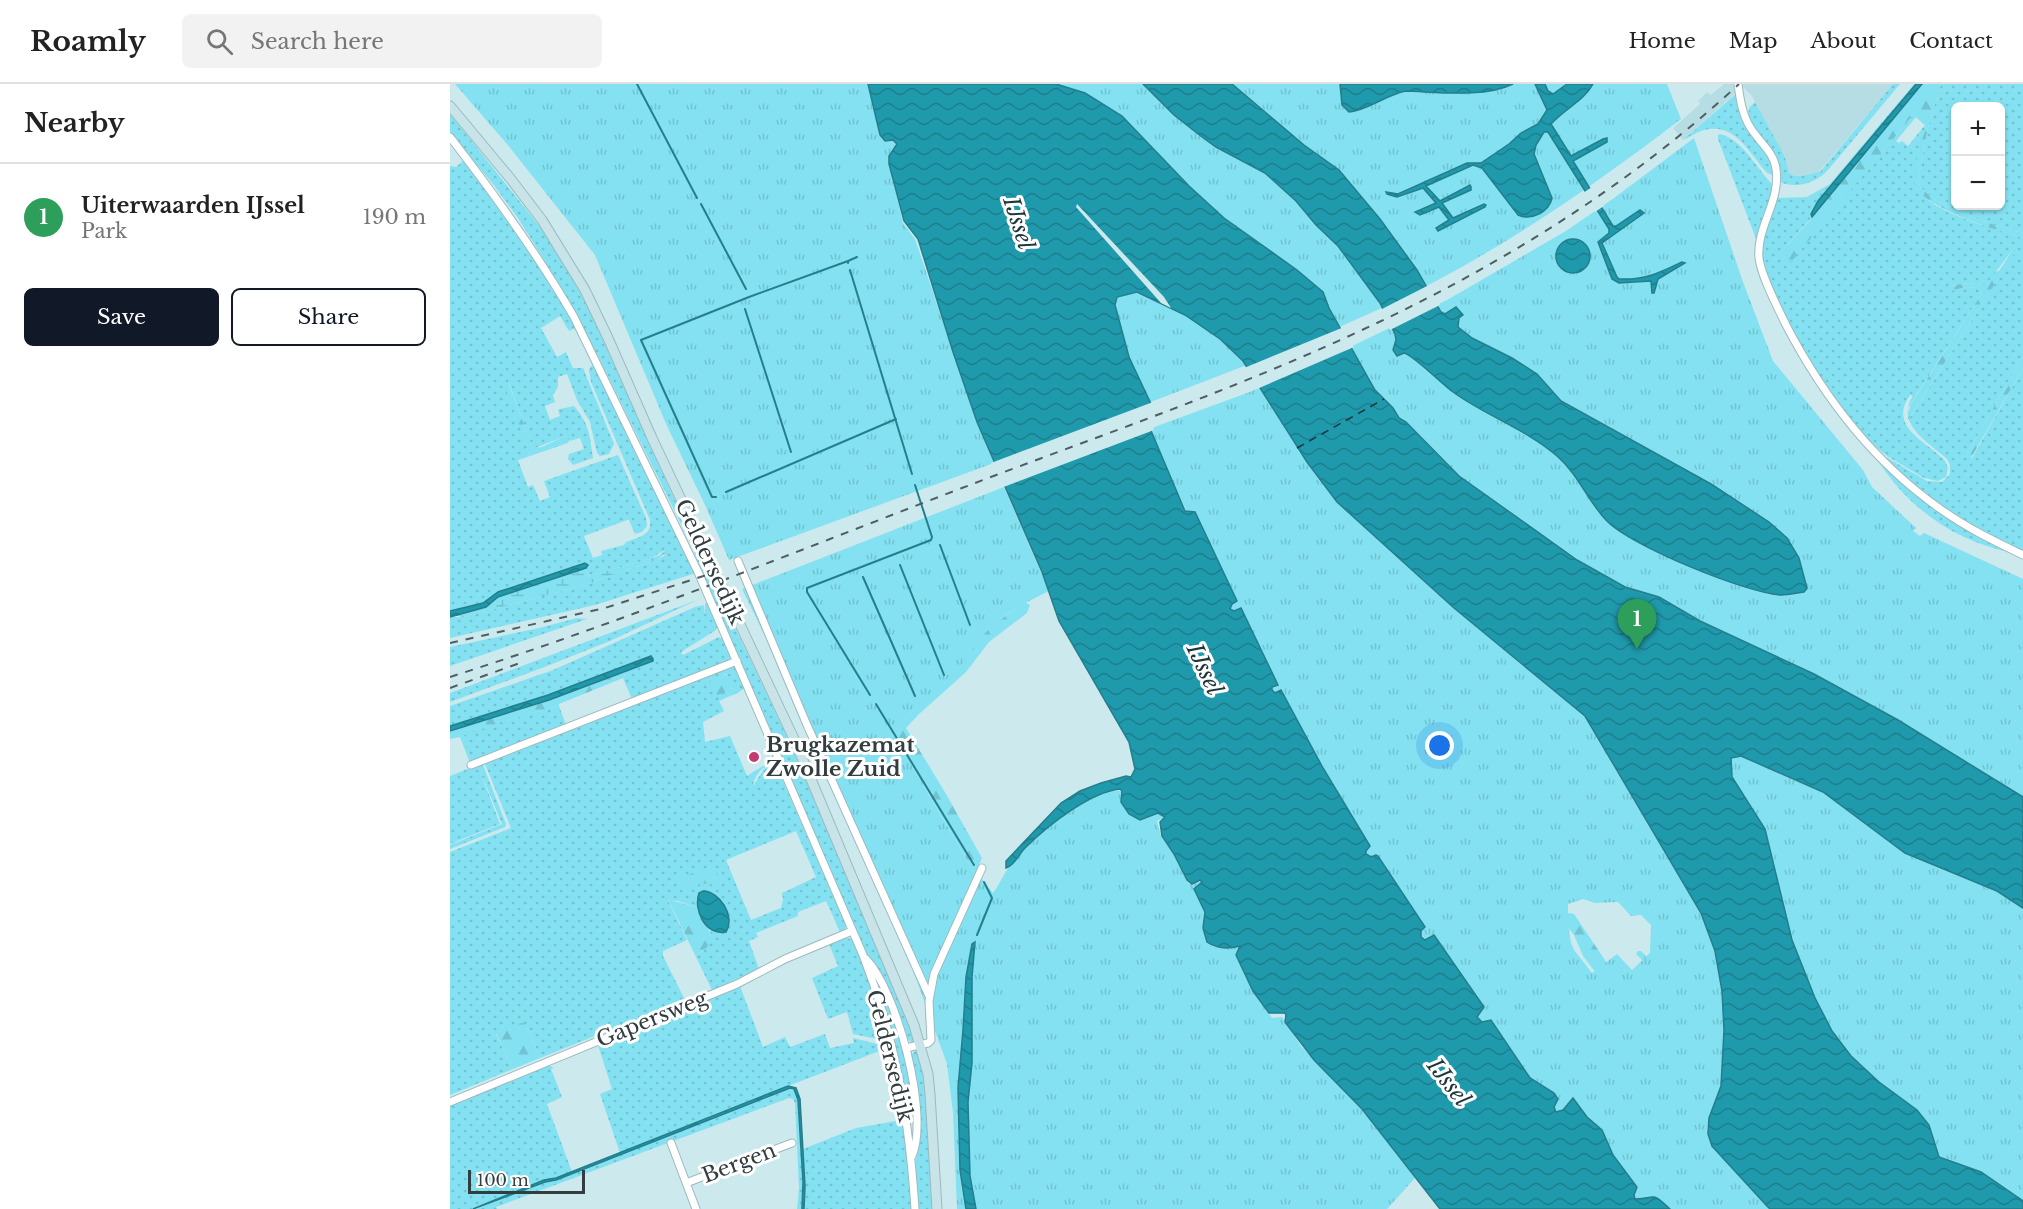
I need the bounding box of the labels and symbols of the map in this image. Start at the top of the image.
water label: IJssel [997,192,1040,253]
street label: Geldersedijk [670,495,750,629]
pin: 1 [1618,600,1656,649]
water label: IJssel [1180,638,1228,699]
your location [1425,731,1454,760]
place label: Brugkazemat Zwolle Zuid [766,732,914,782]
marker: Brugkazemat Zwolle Zuid [747,750,761,764]
street label: Gapersweg [593,985,712,1053]
street label: Geldersedijk [861,987,919,1125]
water label: IJssel [1421,1052,1476,1112]
street label: Bergen [698,1137,780,1189]
scale bar [468,1167,585,1194]

